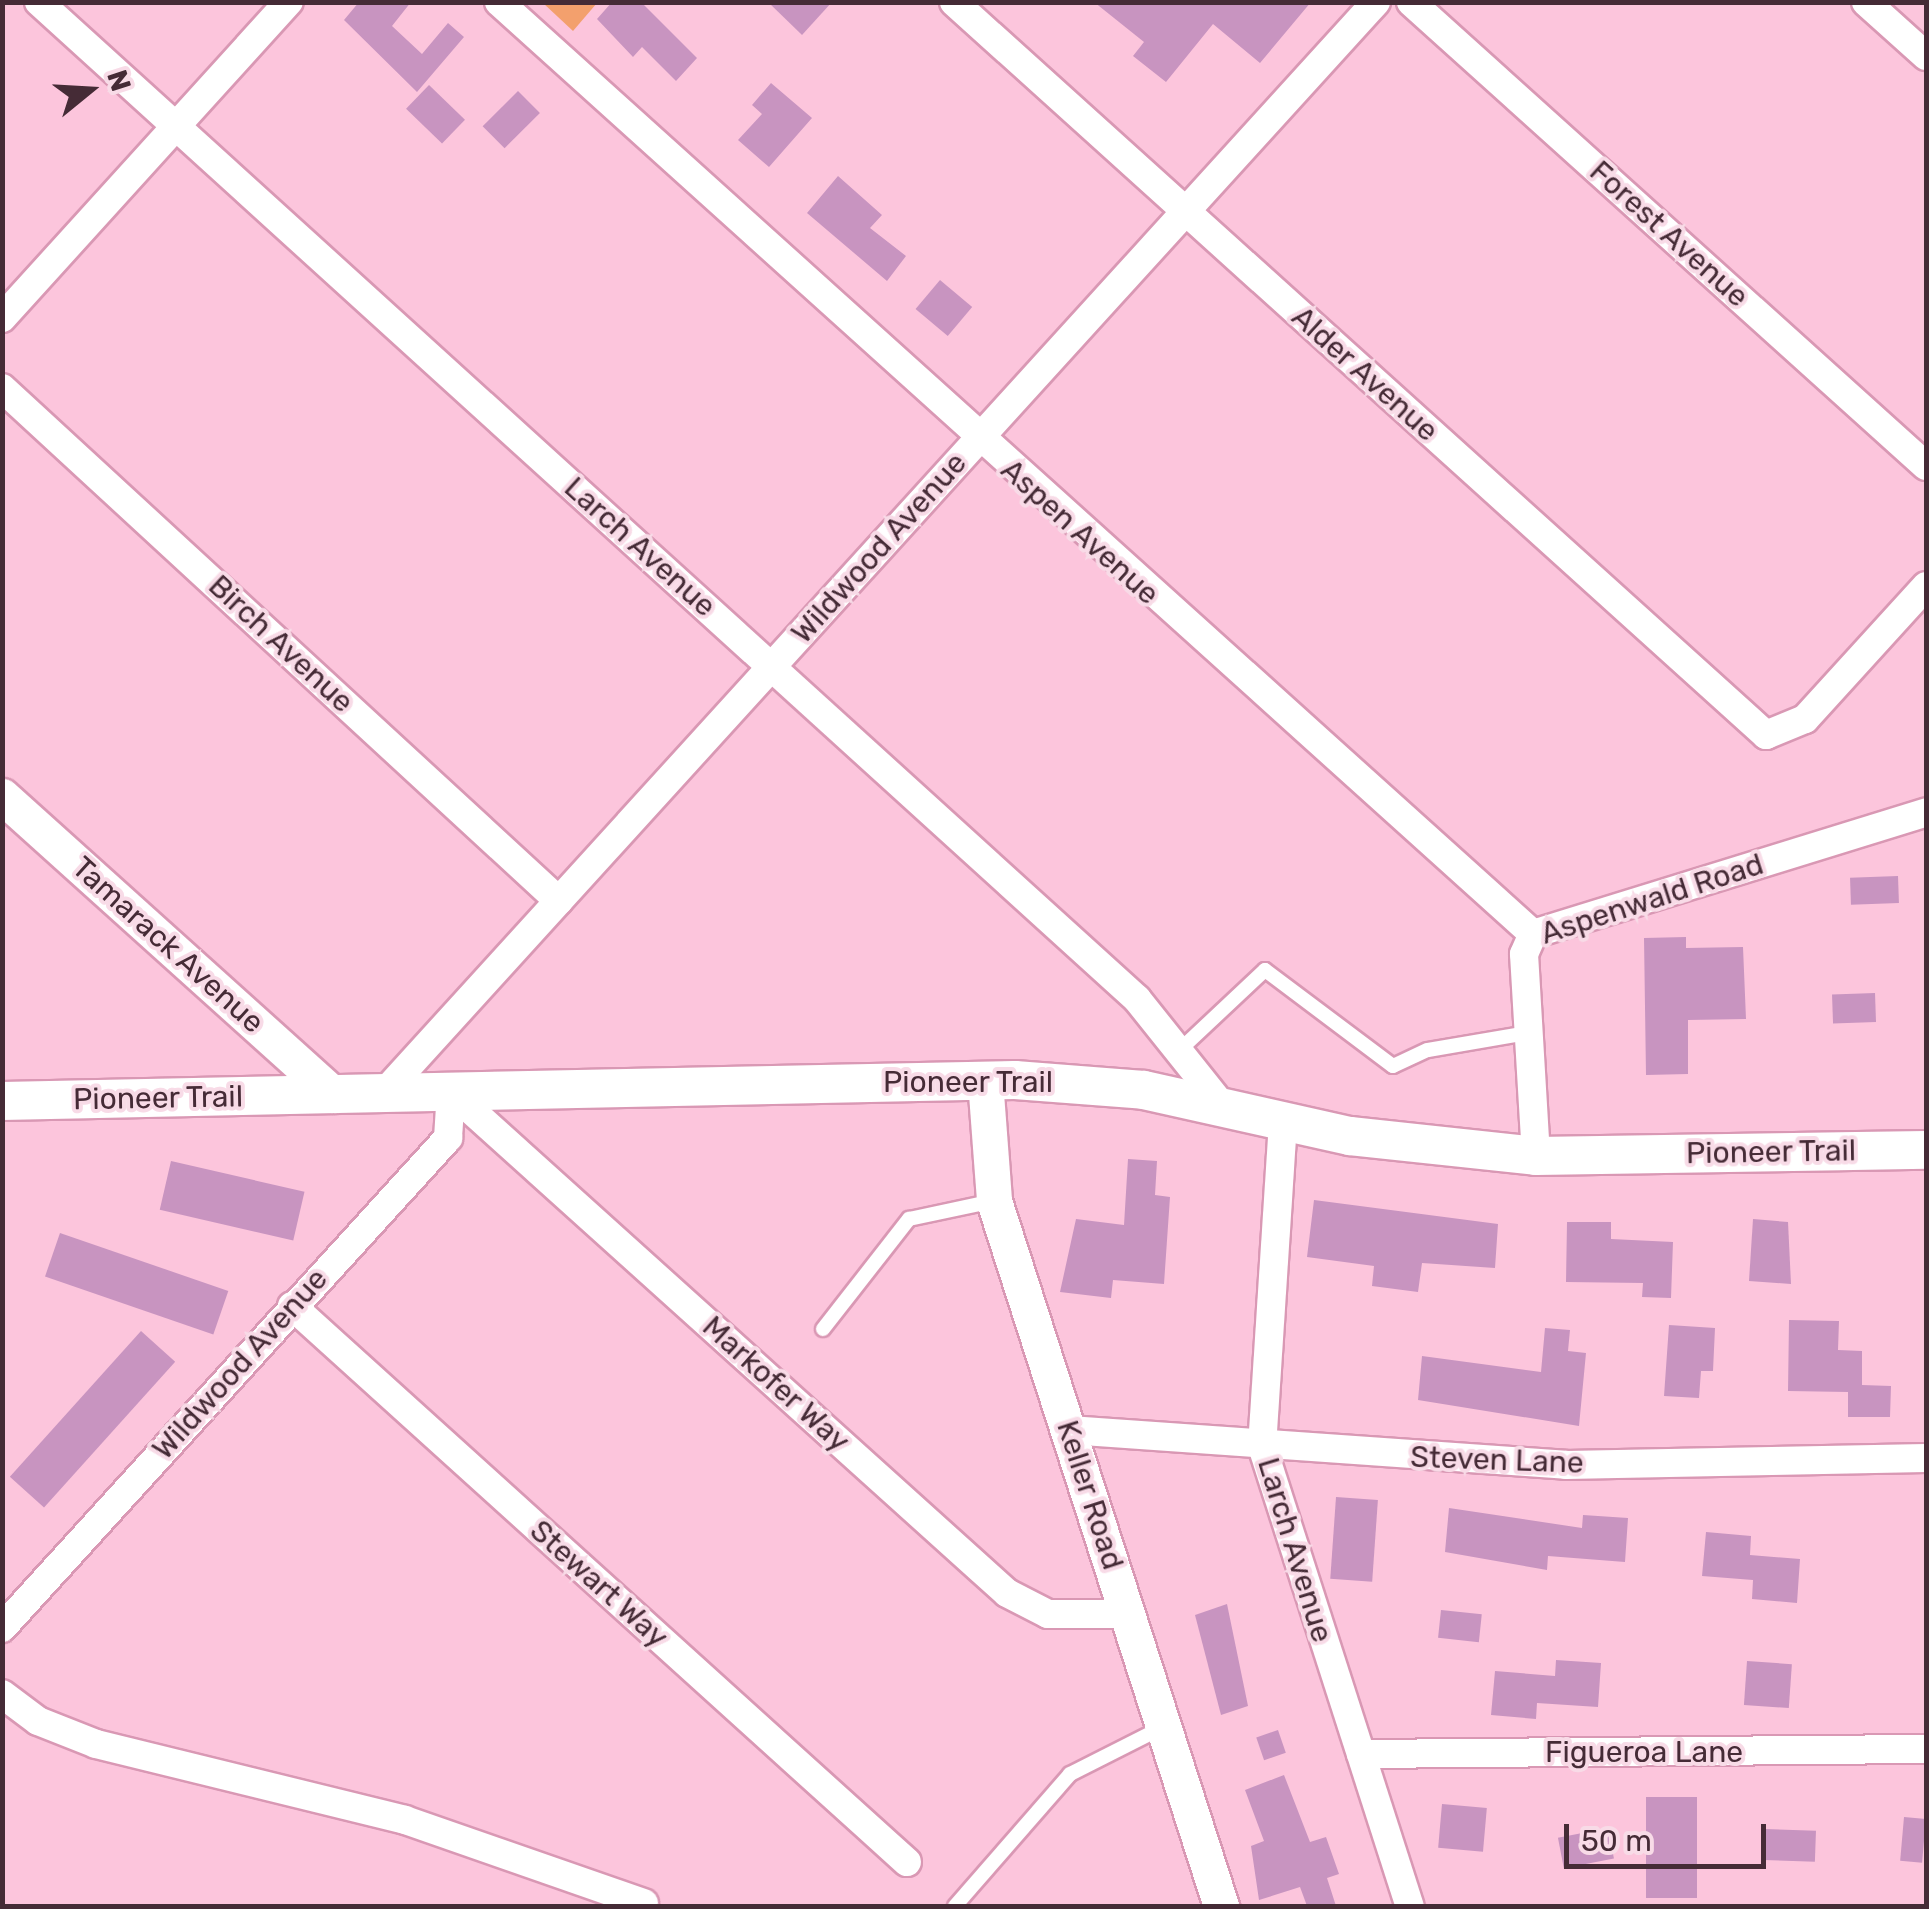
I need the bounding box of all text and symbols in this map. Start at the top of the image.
north arrow [40,40,140,140]
text: N [100,66,138,95]
street label: Forest Avenue [1582,153,1756,315]
street label: Alder Avenue [1284,298,1446,450]
street label: Wildwood Avenue [784,445,974,651]
street label: Aspen Avenue [993,451,1167,613]
street label: Larch Avenue [557,469,723,625]
street label: Birch Avenue [201,568,361,720]
street label: Aspenwald Road [1536,846,1768,952]
street label: Tamarack Avenue [64,849,272,1041]
street label: Pioneer Trail [882,1064,1054,1100]
street label: Pioneer Trail [72,1079,244,1117]
street label: Pioneer Trail [1685,1133,1857,1171]
street label: Wildwood Avenue [145,1261,335,1467]
street label: Markofer Way [695,1308,857,1460]
street label: Keller Road [1049,1416,1131,1574]
street label: Steven Lane [1410,1439,1584,1481]
street label: Larch Avenue [1250,1453,1340,1647]
street label: Stewart Way [522,1513,676,1655]
street label: Figueroa Lane [1545,1734,1743,1770]
scale bar [1569,1804,1772,1866]
text: 50 m [1581,1823,1652,1859]

